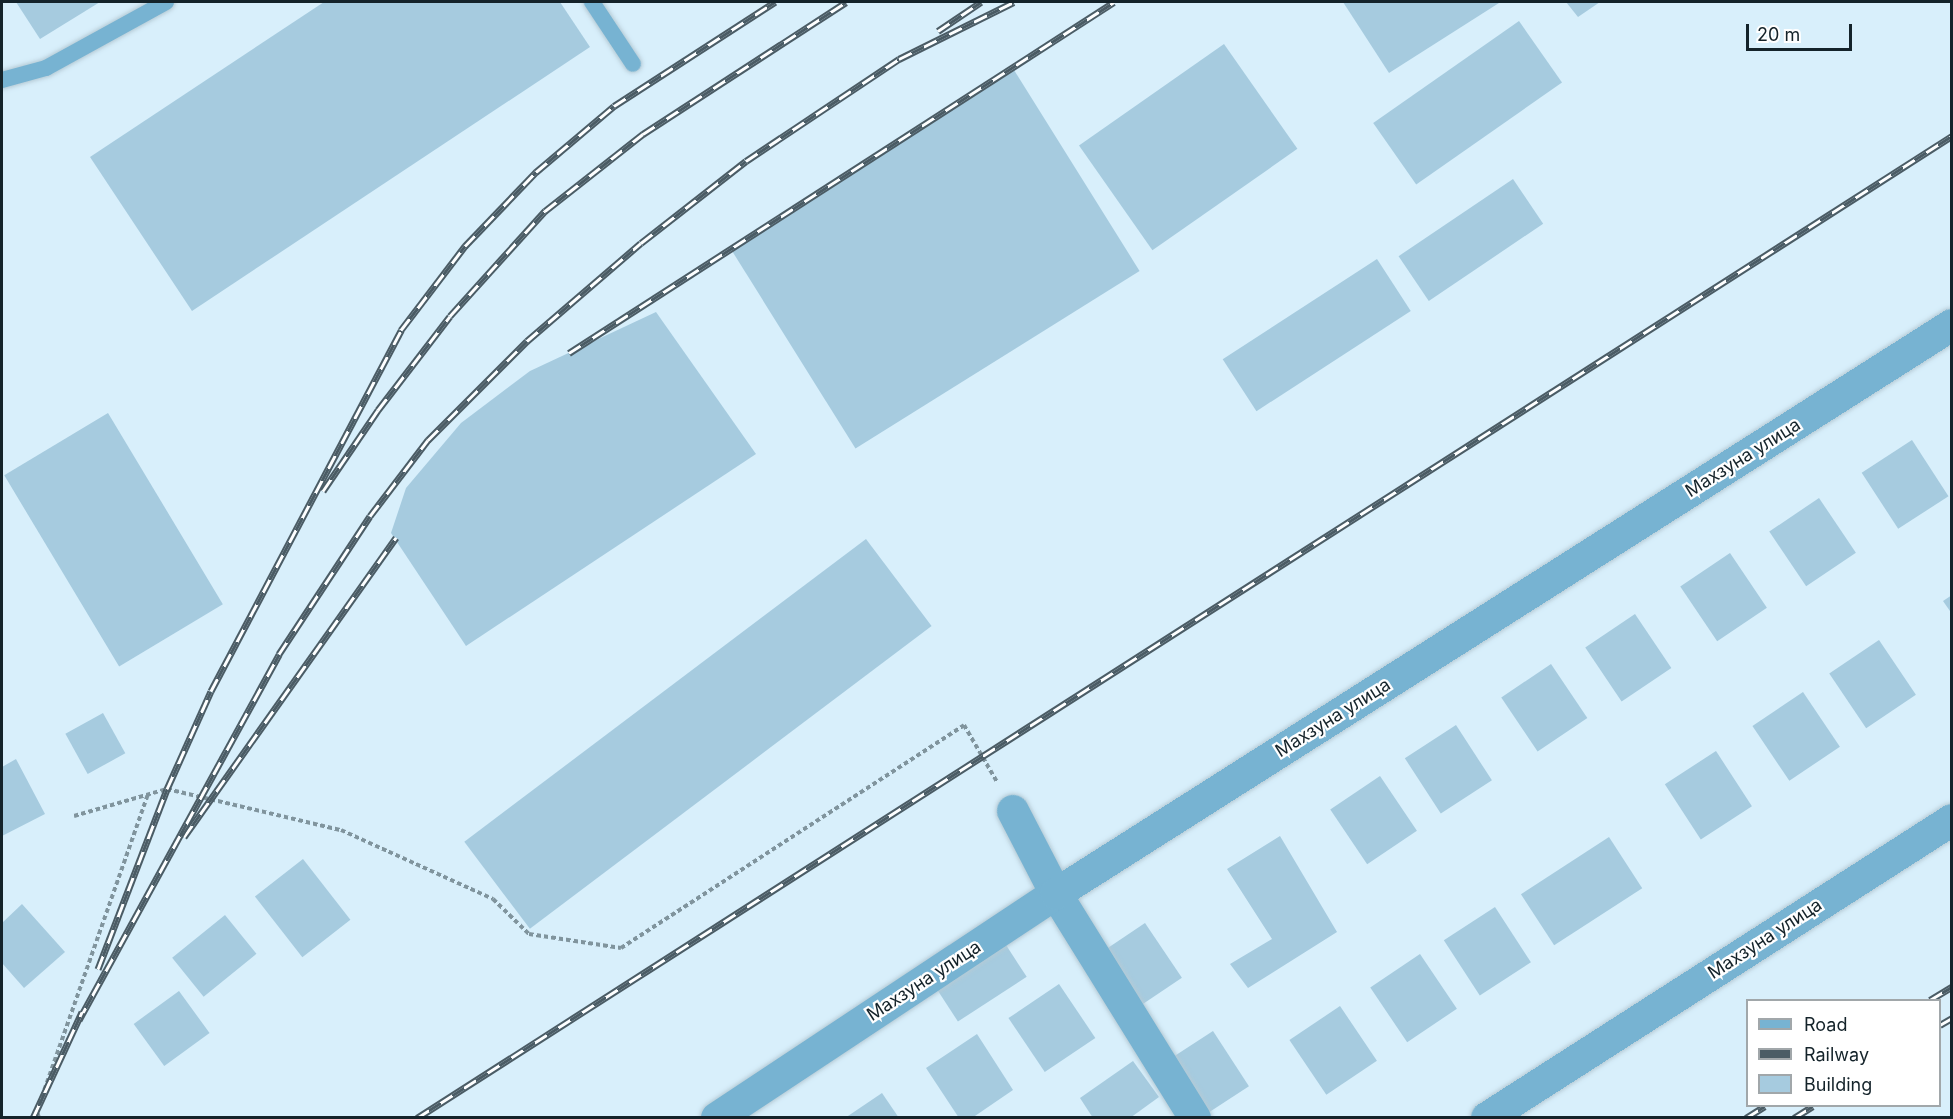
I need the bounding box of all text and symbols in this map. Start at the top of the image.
scale bar [1749,12,1856,50]
text: 20 m [1757,24,1800,45]
street label: Махзуна улица [1682,414,1804,502]
street label: Махзуна улица [1272,674,1394,762]
street label: Махзуна улица [1704,894,1826,984]
street label: Махзуна улица [863,936,985,1026]
legend [1746,999,1941,1107]
text: Road [1804,1014,1847,1035]
text: Railway [1804,1044,1869,1065]
text: Building [1804,1074,1872,1095]

